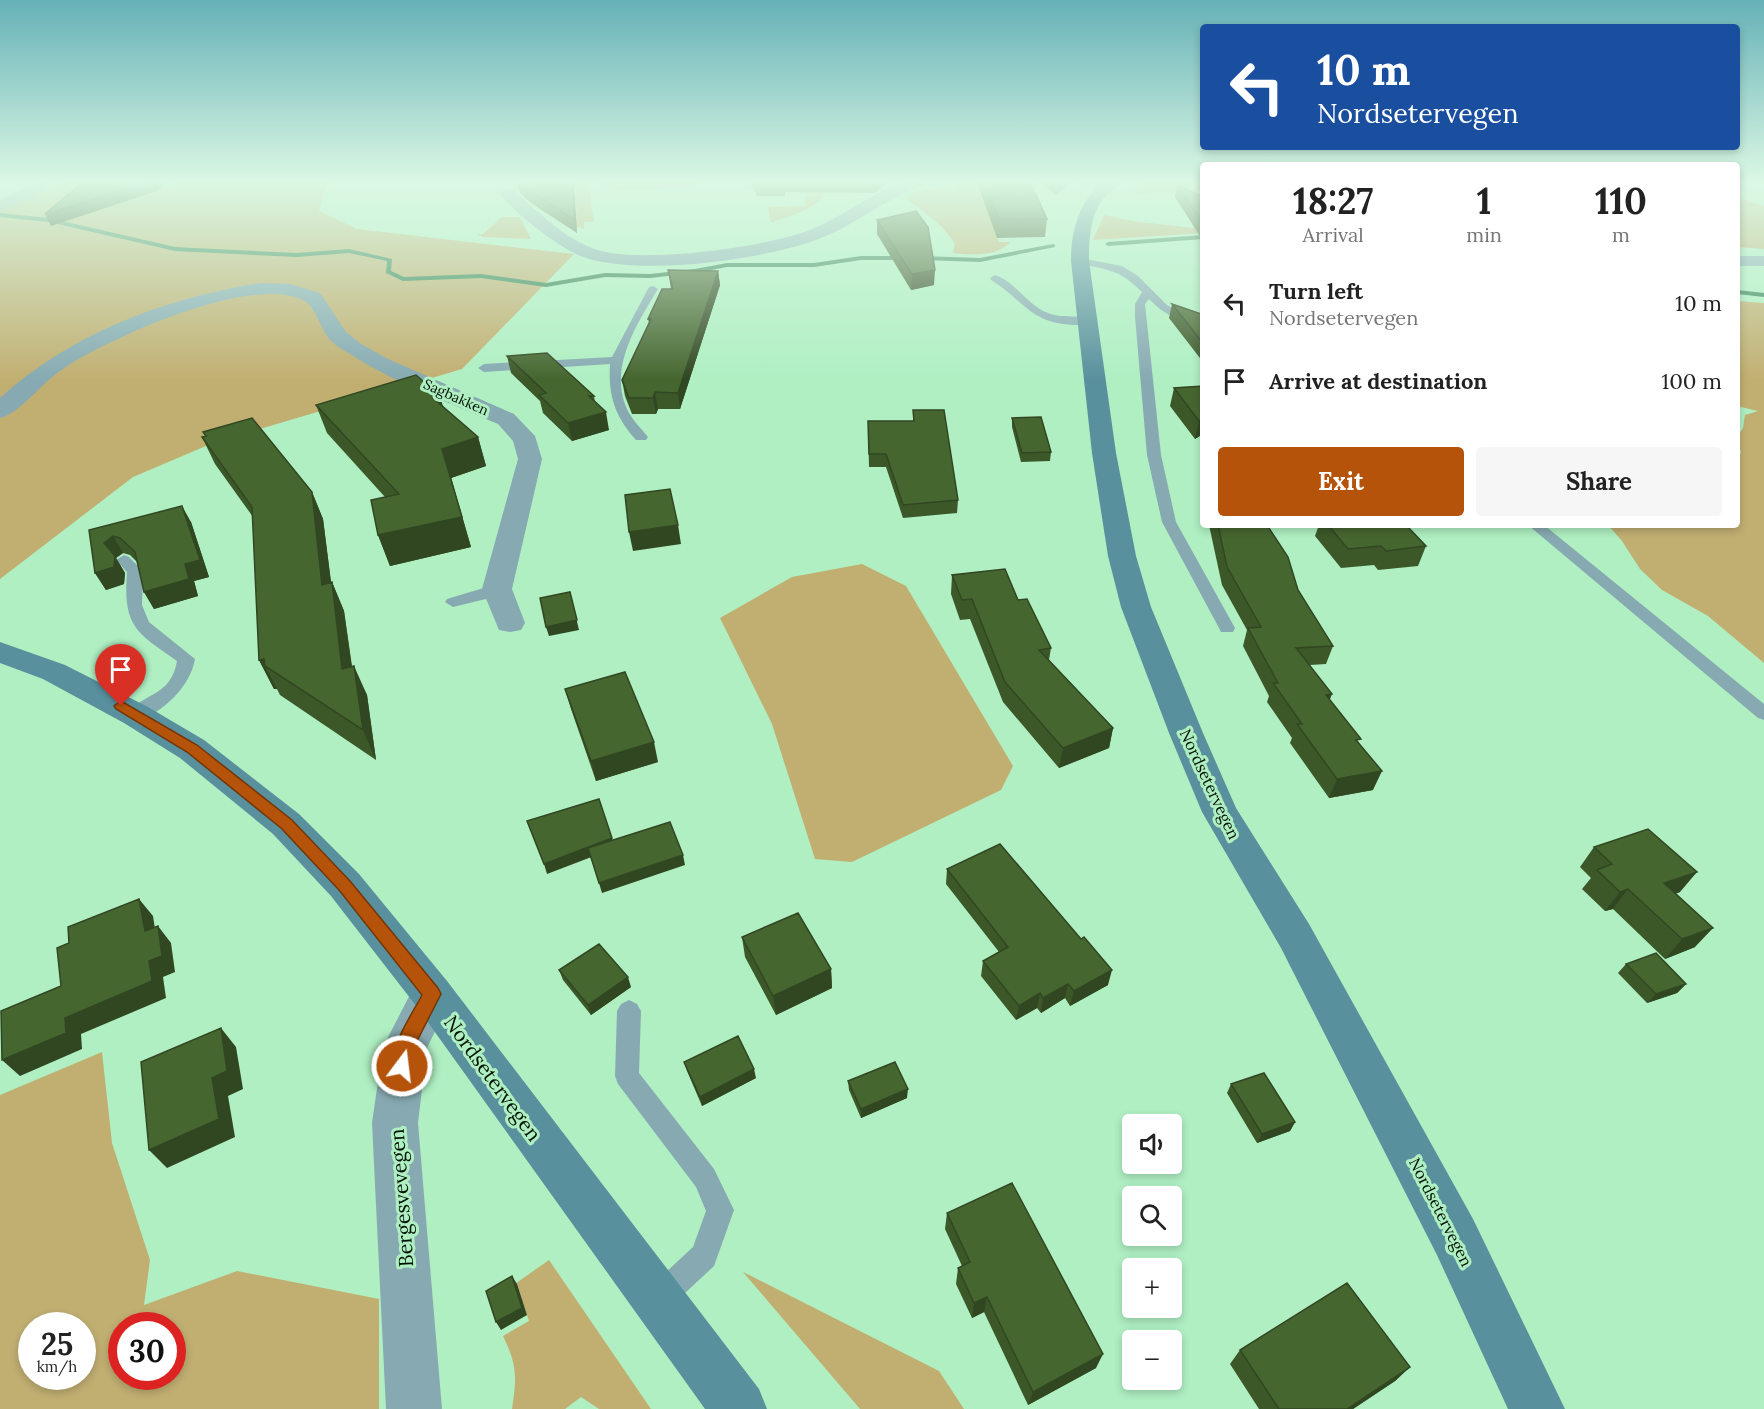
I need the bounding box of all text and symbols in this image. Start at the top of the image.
text: 10 m [1317,43,1410,97]
icon: left [1218,48,1296,126]
text: Nordsetervegen [1317,96,1519,130]
text: 18:27 [1293,178,1373,224]
text: 1 [1477,178,1491,224]
text: 110 [1595,178,1647,224]
text: Arrival [1303,222,1364,247]
text: min [1466,222,1502,247]
text: m [1612,222,1630,247]
text: Turn left [1269,277,1363,305]
icon: left [1218,287,1251,320]
text: 10 m [1675,289,1722,317]
text: Nordsetervegen [1269,305,1418,330]
icon: arrive [1218,365,1251,398]
text: Arrive at destination [1269,367,1487,395]
text: 100 m [1661,367,1722,395]
street label: Sagbakken [421,375,492,420]
button: Exit [1218,447,1464,516]
button: Share [1476,447,1722,516]
pin [95,644,146,706]
icon: arrive [104,653,137,686]
street label: Nordsetervegen [1176,726,1244,843]
street label: Nordsetervegen [439,1010,547,1146]
position arrow [370,1034,434,1098]
map controls [1122,1114,1182,1390]
button: sound [1122,1114,1182,1174]
street label: Bergesvevegen [384,1128,418,1268]
street label: Nordsetervegen [1405,1154,1477,1270]
button: search [1122,1186,1182,1246]
button: + [1122,1258,1182,1318]
speed limit sign: 30 [108,1312,186,1390]
text: 25 [41,1325,73,1363]
button: − [1122,1330,1182,1390]
text: km/h [37,1357,77,1376]

